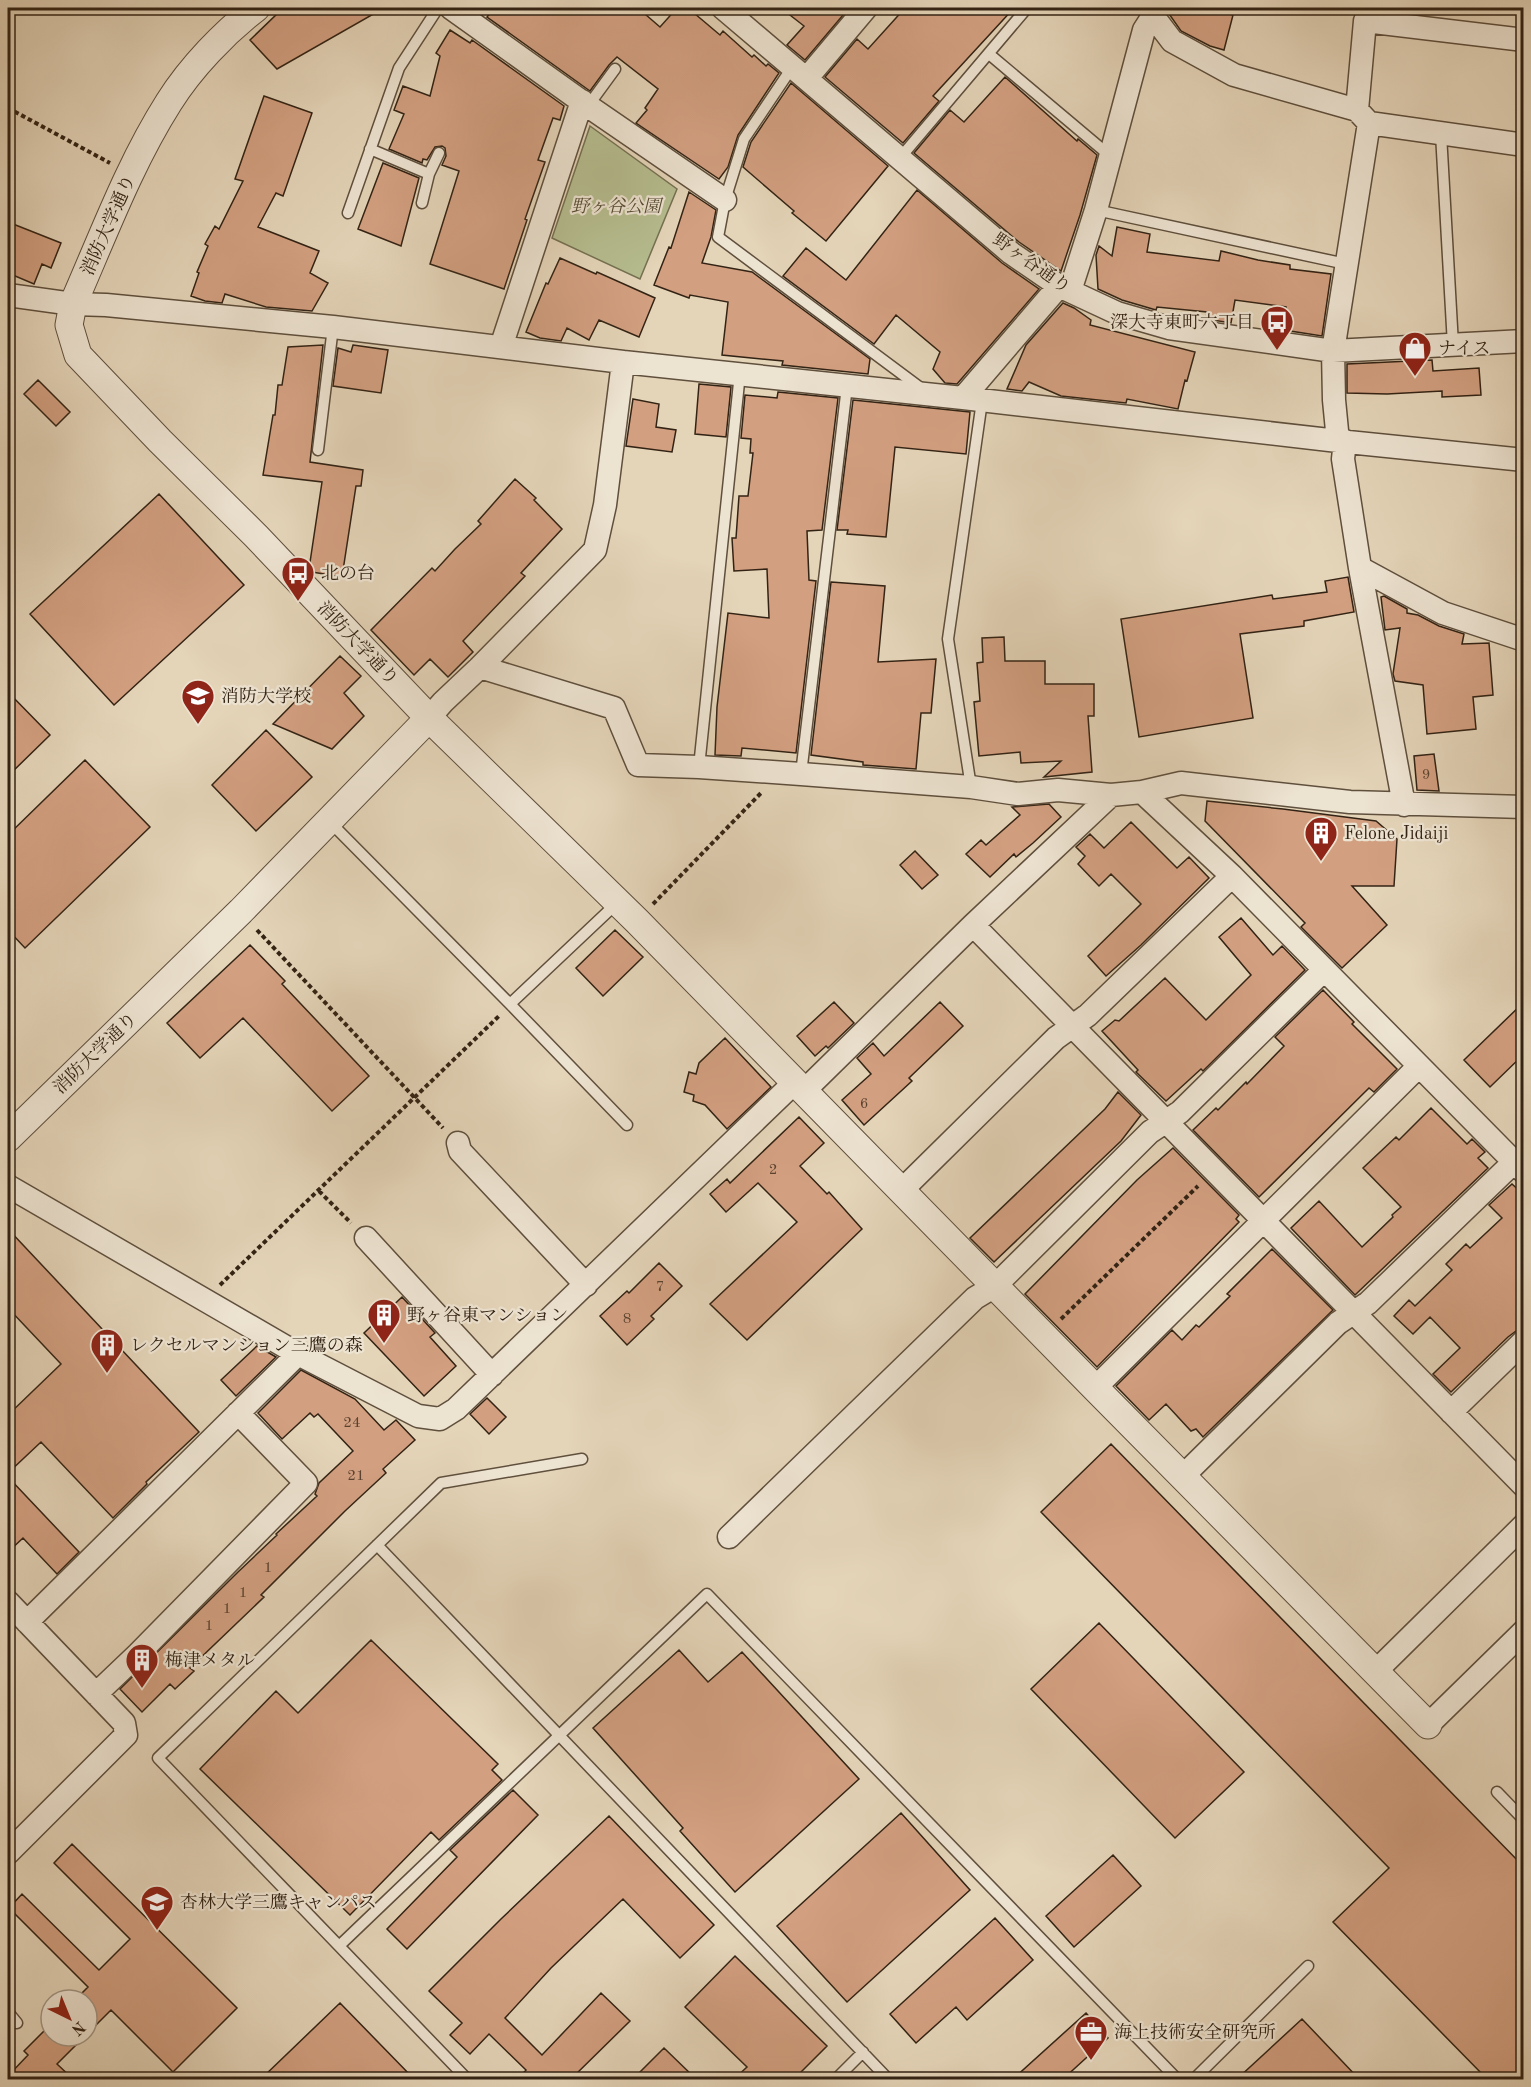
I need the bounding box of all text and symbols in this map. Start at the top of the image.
street label: 消防大学通り [77,172,139,278]
park label: 野ヶ谷公園 [571,197,664,216]
street label: 野ヶ谷通り [989,230,1074,297]
bus stop icon: 深大寺東町六丁目 [1259,304,1295,351]
place label: 深大寺東町六丁目 [1110,312,1254,332]
shop icon: ナイス [1397,330,1433,377]
place label: ナイス [1438,340,1491,358]
bus stop icon: 北の台 [280,555,316,602]
place label: 北の台 [321,563,375,583]
street label: 消防大学通り [313,597,403,689]
school or university icon: 消防大学校 [180,678,216,725]
place label: 消防大学校 [221,686,311,706]
house number: 9 [1422,768,1430,783]
building icon: Felone Jidaiji [1303,815,1339,862]
place label: Felone Jidaiji [1344,825,1448,843]
street label: 消防大学通り [49,1008,141,1098]
house number: 6 [860,1097,868,1112]
house number: 2 [769,1163,777,1178]
house number: 7 [656,1280,664,1295]
building icon: 野ヶ谷東マンション [366,1297,402,1344]
place label: 野ヶ谷東マンション [407,1305,568,1325]
house number: 8 [623,1312,631,1327]
building icon: レクセルマンション三鷹の森 [89,1327,125,1374]
place label: レクセルマンション三鷹の森 [130,1335,363,1355]
house number: 24 [343,1416,361,1431]
house number: 21 [347,1469,365,1484]
house number: 1 [264,1561,272,1576]
house number: 1 [239,1586,247,1601]
house number: 1 [223,1602,231,1617]
house number: 1 [205,1619,213,1634]
building icon: 梅津メタル [124,1642,160,1689]
place label: 梅津メタル [165,1650,255,1670]
school or university icon: 杏林大学三鷹キャンパス [139,1884,175,1931]
place label: 杏林大学三鷹キャンパス [180,1892,377,1912]
north arrow [39,1988,99,2048]
office icon: 海上技術安全研究所 [1073,2014,1109,2061]
text: N [67,2017,88,2038]
place label: 海上技術安全研究所 [1114,2022,1276,2042]

